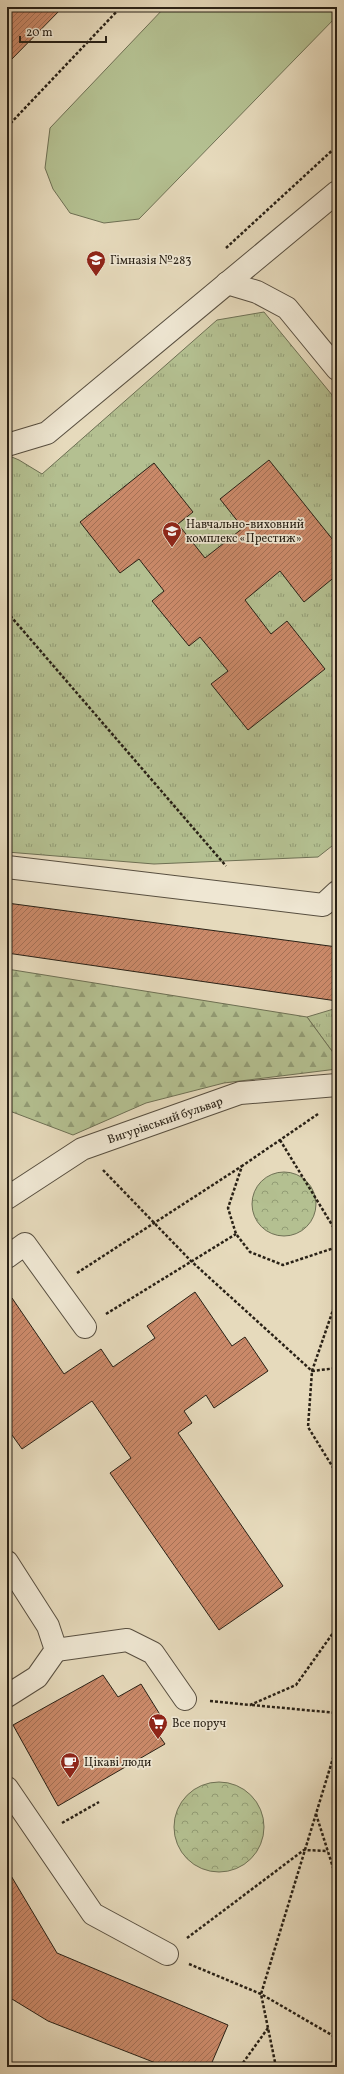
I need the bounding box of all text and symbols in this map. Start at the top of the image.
scale bar [20,18,106,44]
text: 20 m [26,25,53,41]
school or university icon: Гімназія №283 [85,249,107,277]
place label: Гімназія №283 [110,253,192,269]
place label: Навчально-виховний комплекс «Престиж» [186,517,304,547]
school or university icon: Навчально-виховний комплекс «Престиж» [161,520,183,548]
street label: Вигурівський бульвар [106,1094,225,1148]
supermarket icon: Все поруч [147,1712,169,1740]
place label: Все поруч [172,1716,227,1732]
cafe icon: Цікаві люди [59,1751,81,1779]
place label: Цікаві люди [84,1755,151,1771]

